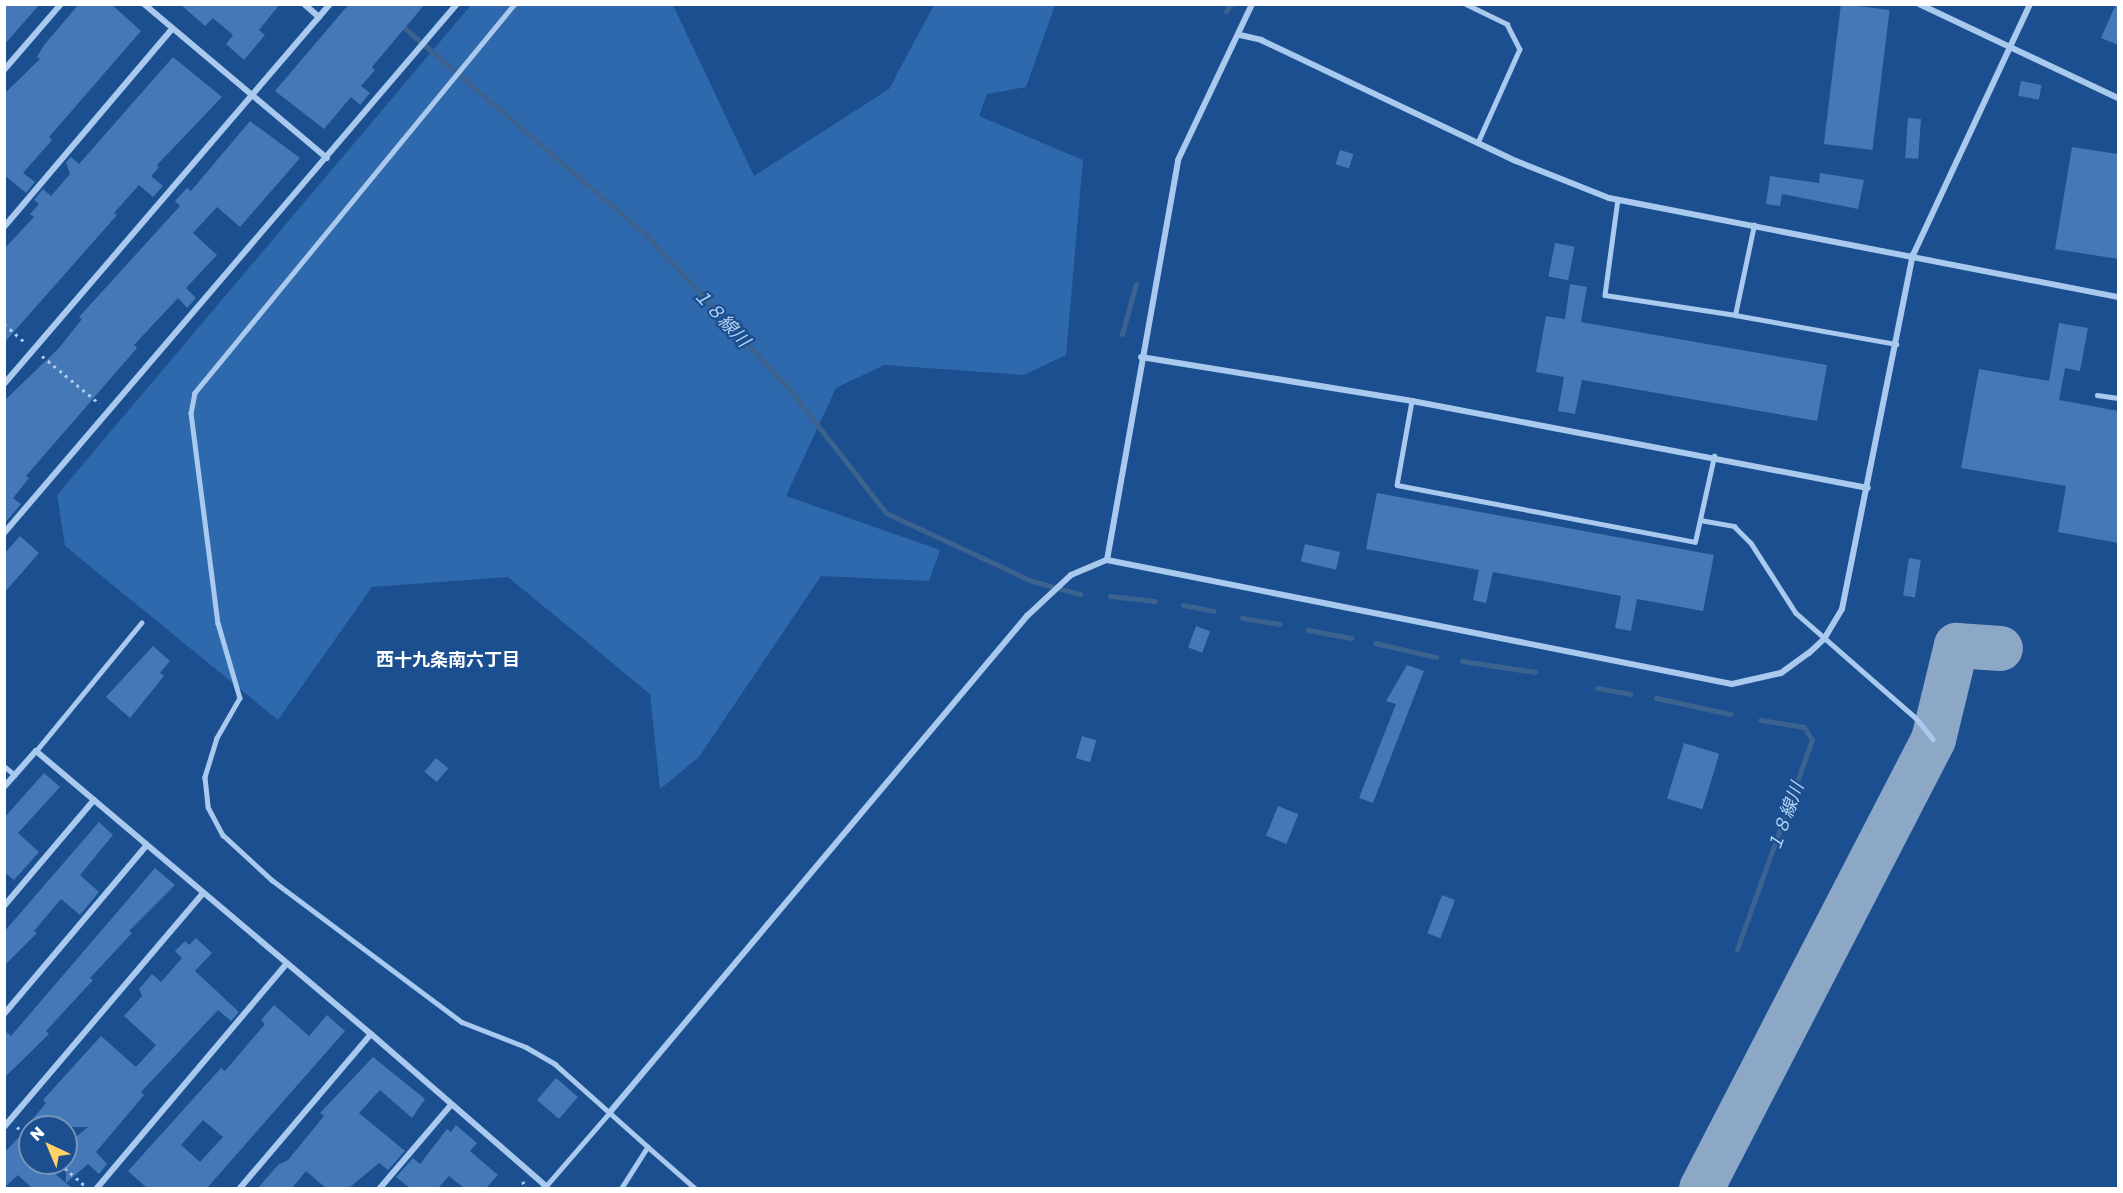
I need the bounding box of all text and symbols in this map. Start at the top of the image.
water label: １８線川 [690,283,754,351]
district label: 西十九条南六丁目 [376,648,520,670]
water label: １８線川 [1763,779,1807,855]
north arrow [18,1115,78,1175]
text: N [26,1122,48,1145]

